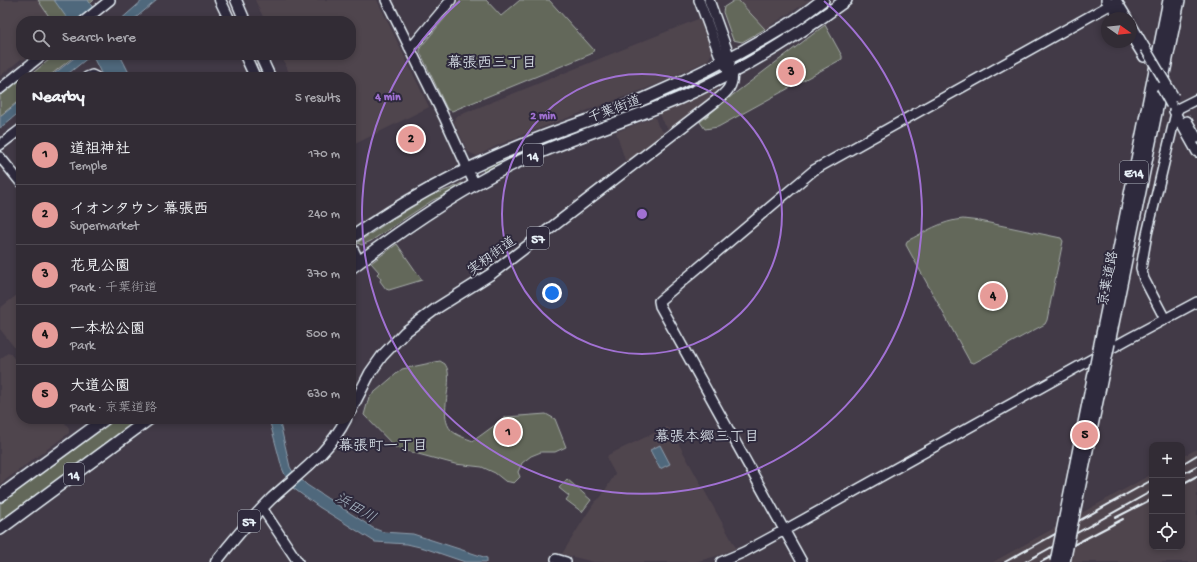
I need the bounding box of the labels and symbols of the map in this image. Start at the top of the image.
north arrow [1101,12,1137,48]
district label: 幕張西三丁目 [447,54,537,73]
pin: 3 [778,57,804,87]
text: 4 min [374,91,401,105]
street label: 千葉街道 [586,93,644,128]
text: 2 min [530,110,556,124]
pin: 2 [398,124,424,154]
road number: 14 [523,144,543,166]
road number: E14 [1120,161,1148,183]
centre of rings [635,207,649,221]
road number: 57 [527,227,549,249]
street label: 実籾街道 [465,234,520,280]
street label: 京葉道路 [1096,249,1123,308]
pin: 4 [980,281,1006,311]
your location [542,283,562,303]
pin: 1 [495,417,521,447]
pin: 5 [1072,420,1098,450]
district label: 幕張本郷三丁目 [654,428,760,447]
district label: 幕張町一丁目 [338,437,428,456]
road number: 14 [64,463,84,485]
water label: 浜田川 [331,489,379,528]
road number: 57 [238,510,260,532]

